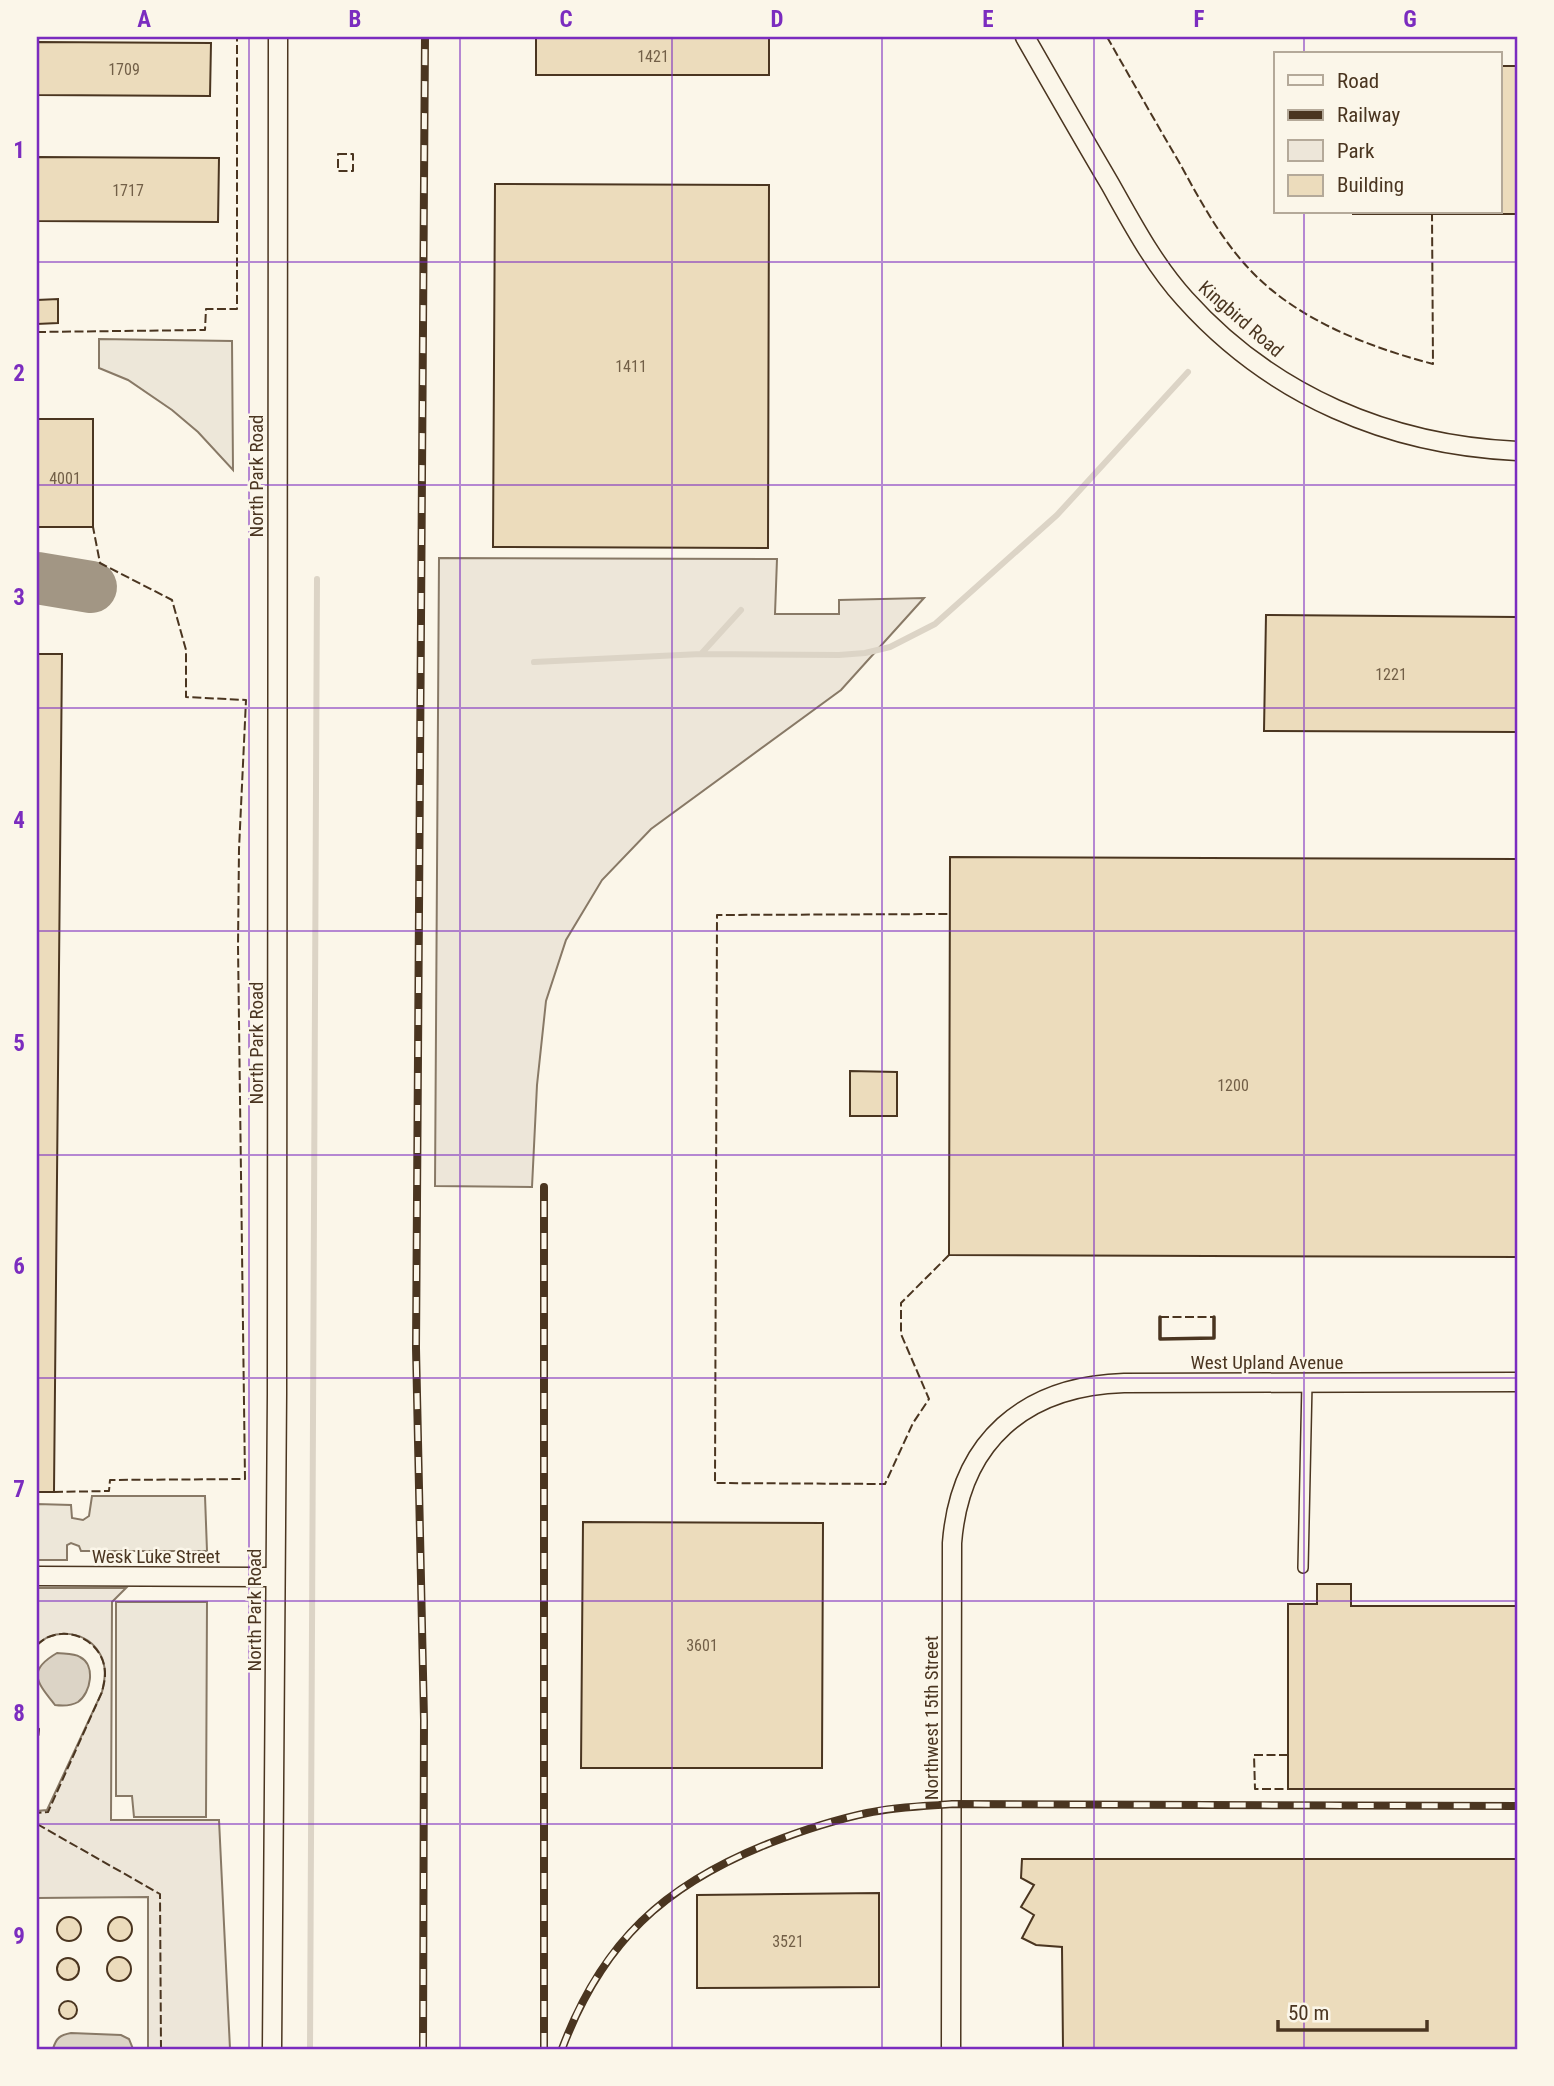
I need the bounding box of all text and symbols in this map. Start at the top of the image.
text: A [137,6,151,33]
text: B [349,6,361,33]
text: C [559,6,573,33]
text: D [771,6,784,33]
text: E [982,6,994,33]
text: F [1194,6,1205,33]
text: G [1403,6,1417,33]
house number: 1421 [637,47,669,66]
legend [1274,52,1502,214]
house number: 1709 [108,60,140,79]
text: Road [1337,69,1379,93]
text: Railway [1337,103,1400,127]
text: 1 [13,137,25,164]
text: Park [1337,139,1375,163]
text: Building [1337,173,1404,197]
house number: 1717 [112,181,144,200]
street label: Kingbird Road [1194,276,1288,362]
house number: 1411 [615,357,647,376]
text: 2 [13,360,25,387]
street label: North Park Road [245,414,268,538]
house number: 4001 [49,469,81,488]
text: 3 [13,584,25,611]
house number: 1221 [1375,665,1407,684]
text: 4 [13,807,25,834]
street label: North Park Road [245,981,268,1105]
text: 5 [13,1030,25,1057]
house number: 1200 [1217,1076,1249,1095]
text: 6 [13,1253,25,1280]
street label: West Upland Avenue [1191,1351,1344,1374]
text: 7 [13,1476,25,1503]
street label: Wesk Luke Street [92,1545,220,1568]
street label: North Park Road [243,1548,266,1672]
house number: 3601 [686,1636,718,1655]
street label: Northwest 15th Street [920,1636,943,1800]
text: 8 [13,1700,25,1727]
text: 9 [13,1923,25,1950]
house number: 3521 [772,1932,804,1951]
scale bar [1278,1988,1426,2032]
text: 50 m [1288,2001,1329,2025]

